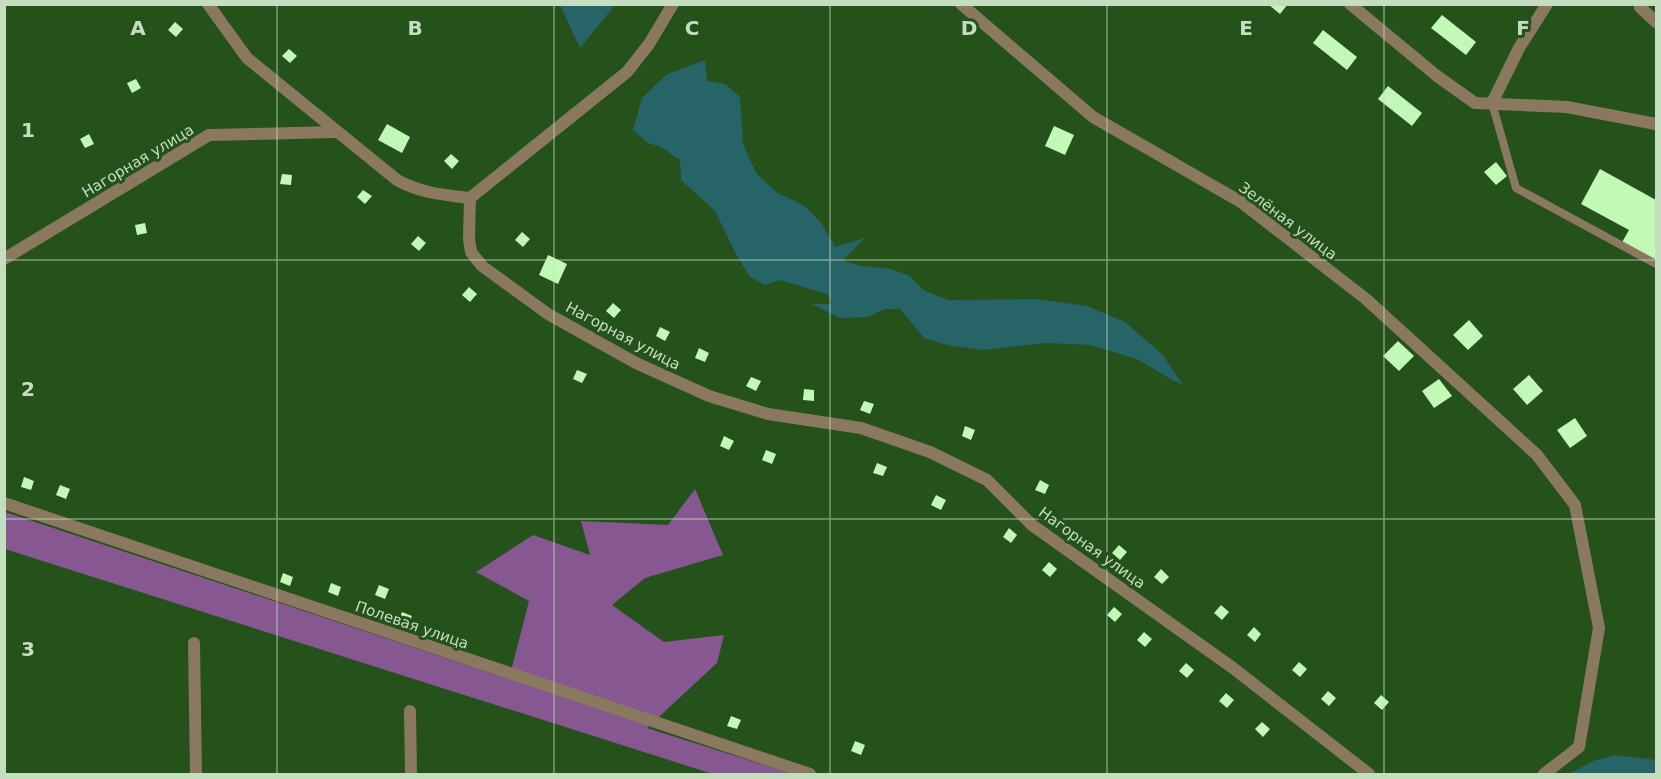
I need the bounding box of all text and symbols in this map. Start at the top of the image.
text: A [130,16,146,40]
text: B [407,16,423,40]
text: C [685,16,699,40]
text: D [961,16,977,40]
text: E [1239,16,1253,40]
text: F [1516,16,1530,40]
text: 1 [21,118,35,142]
street label: Нагорная улица [79,120,197,202]
street label: Зелёная улица [1235,178,1341,264]
street label: Нагорная улица [563,298,683,374]
text: 2 [21,377,35,401]
street label: Нагорная улица [1035,503,1149,593]
street label: Полевая улица [353,597,471,653]
text: 3 [21,637,35,661]

